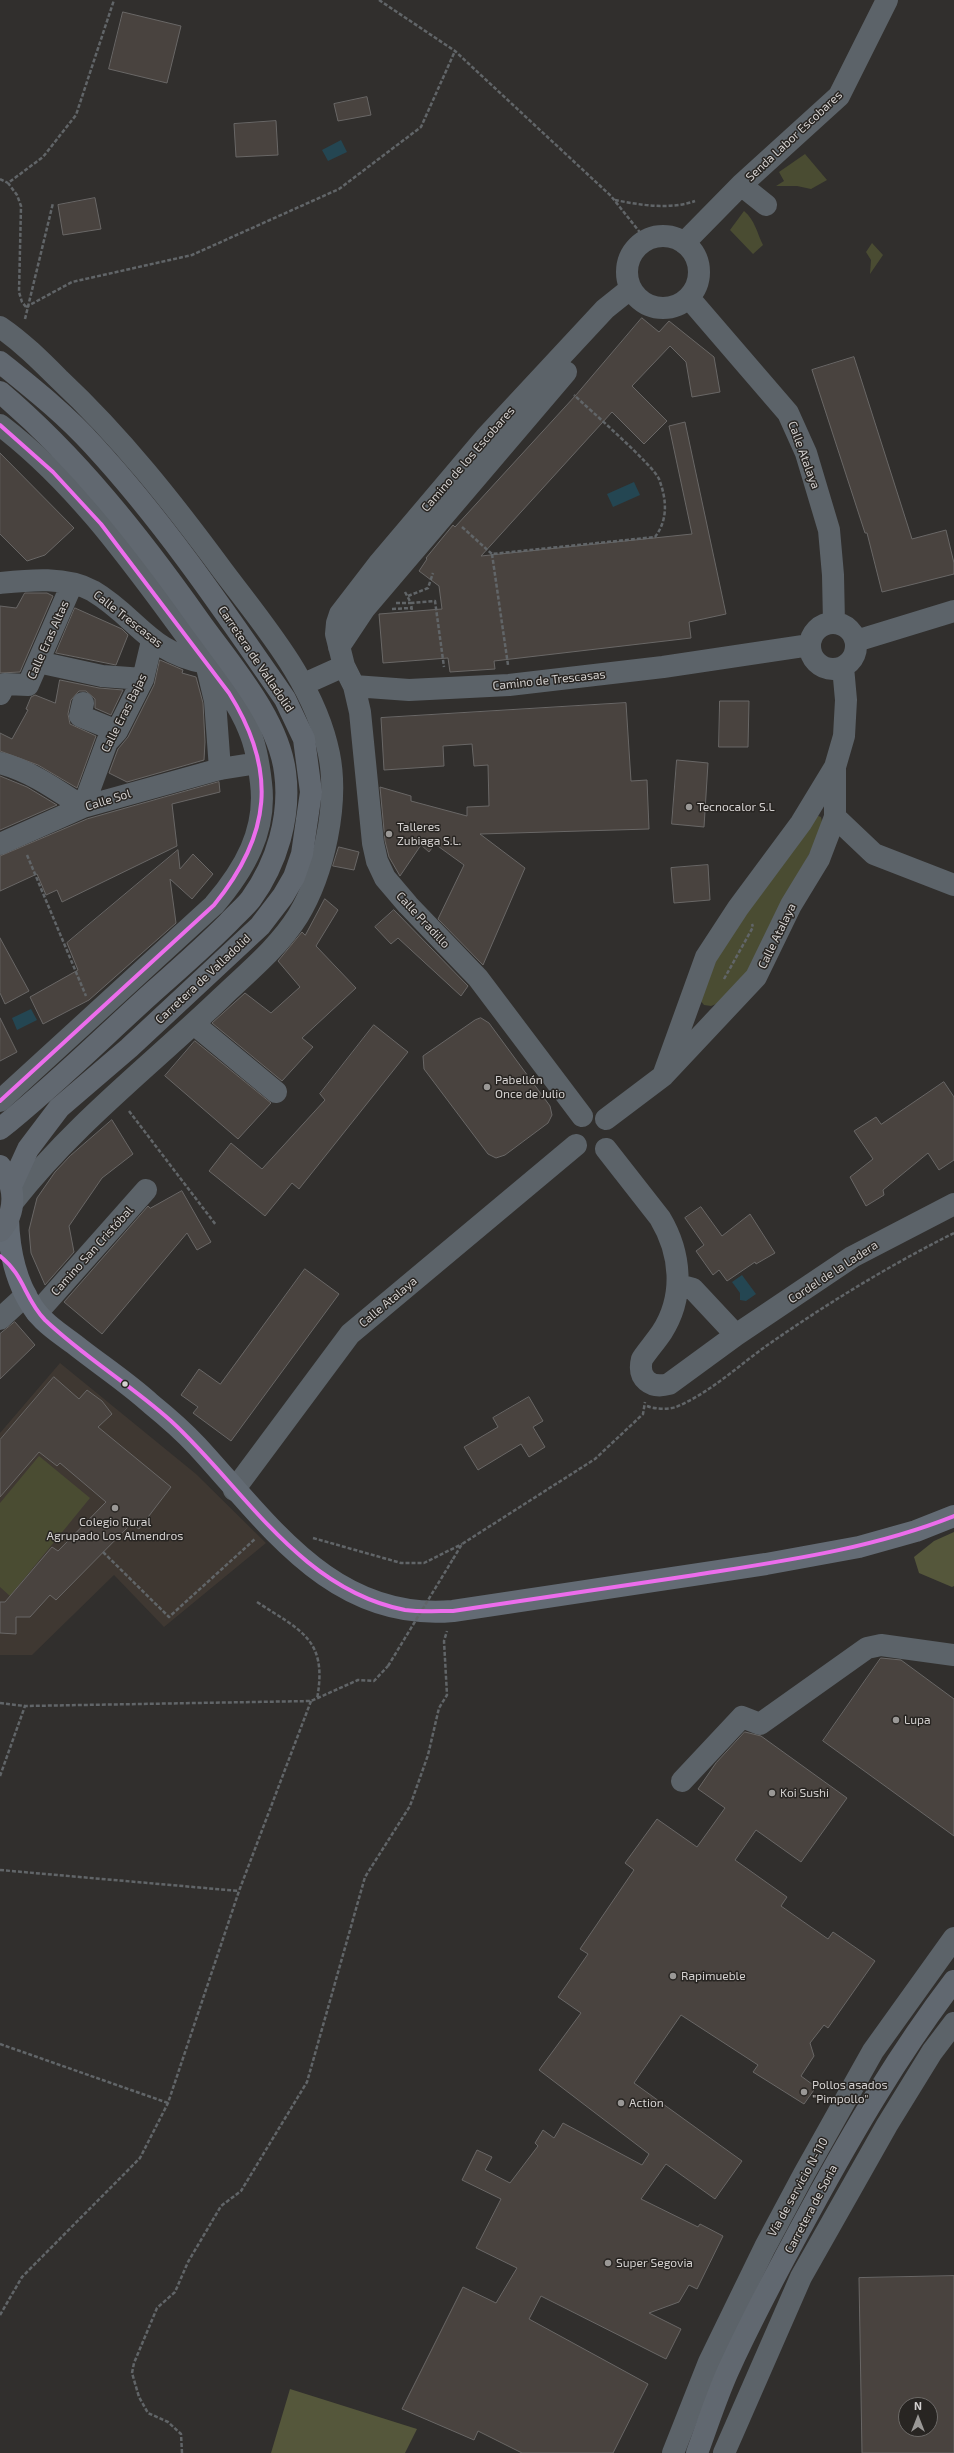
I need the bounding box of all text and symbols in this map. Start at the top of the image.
street label: Senda Labor Escobares [743,88,845,184]
street label: Camino de los Escobares [418,404,518,514]
street label: Calle Atalaya [785,419,823,491]
street label: Calle Trescasas [90,587,166,651]
street label: Calle Eras Altas [24,598,72,682]
street label: Carretera de Valladolid [215,603,297,715]
street label: Camino de Trescasas [492,667,606,693]
street label: Calle Eras Bajas [98,671,150,755]
street label: Calle Sol [84,786,132,814]
place label: Tecnocalor S.L [697,800,775,814]
marker: Tecnocalor S.L [684,802,694,812]
place label: Talleres Zubiaga S.L. [397,820,461,848]
marker: Talleres Zubiaga S.L. [384,829,394,839]
street label: Calle Pradillo [393,889,453,951]
street label: Calle Atalaya [755,901,799,971]
street label: Carretera de Valladolid [152,931,254,1027]
place label: Pabellón Once de Julio [495,1073,565,1101]
marker: Pabellón Once de Julio [482,1082,492,1092]
street label: Camino San Cristóbal [48,1203,136,1299]
street label: Cordel de la Ladera [785,1238,881,1306]
street label: Calle Atalaya [356,1274,420,1330]
unlabelled marker [120,1379,130,1389]
marker: Colegio Rural Agrupado Los Almendros [110,1503,120,1513]
place label: Colegio Rural Agrupado Los Almendros [47,1515,183,1543]
place label: Lupa [904,1713,931,1727]
marker: Lupa [891,1715,901,1725]
place label: Koi Sushi [780,1786,829,1800]
marker: Koi Sushi [767,1788,777,1798]
place label: Rapimueble [681,1969,746,1983]
marker: Rapimueble [668,1971,678,1981]
place label: Pollos asados "Pimpollo" [812,2078,888,2106]
marker: Pollos asados "Pimpollo" [799,2087,809,2097]
place label: Action [629,2096,664,2110]
marker: Action [616,2098,626,2108]
street label: Vía de servicio N-110 [765,2135,831,2239]
street label: Carretera de Soria [782,2162,840,2256]
place label: Super Segovia [616,2256,693,2270]
marker: Super Segovia [603,2258,613,2268]
north arrow [898,2397,938,2437]
text: N [914,2399,922,2412]

